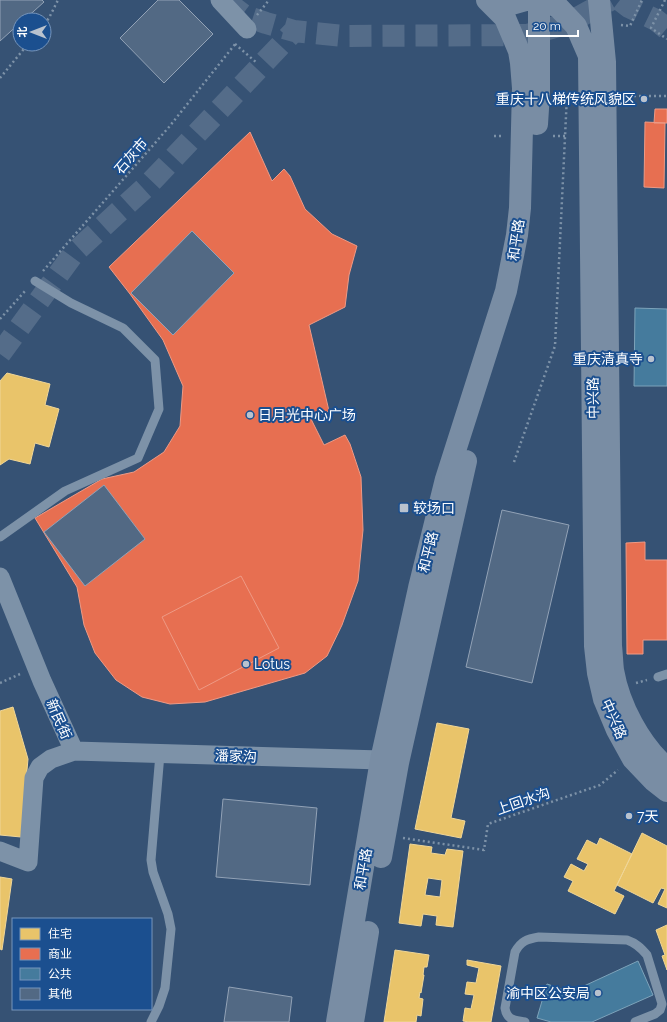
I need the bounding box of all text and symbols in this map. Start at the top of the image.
north arrow [12,12,52,52]
scale bar [527,12,578,38]
text: 20 m [533,19,561,33]
text: 北 [16,27,29,38]
place label: 重庆十八梯传统风貌区 [496,91,636,107]
marker: 重庆十八梯传统风貌区 [639,94,649,104]
street label: 石灰市 [111,135,151,177]
street label: 和平路 [505,218,527,262]
place label: 重庆清真寺 [573,351,643,367]
marker: 重庆清真寺 [646,354,656,364]
street label: 中兴路 [585,377,601,419]
place label: 日月光中心广场 [258,407,356,423]
marker: 日月光中心广场 [245,410,255,420]
place label: 较场口 [413,500,455,516]
marker: 较场口 [398,502,410,514]
street label: 和平路 [415,530,441,574]
place label: Lotus [254,656,290,672]
marker: Lotus [241,659,251,669]
street label: 新民街 [43,697,75,741]
street label: 中兴路 [598,697,630,741]
street label: 潘家沟 [215,747,257,765]
street label: 上回水沟 [494,784,552,818]
place label: 7天 [637,808,659,824]
marker: 7天 [624,811,634,821]
street label: 和平路 [351,847,375,891]
legend [12,918,152,1010]
text: 住宅 [48,927,72,941]
text: 商业 [48,947,72,961]
text: 公共 [48,967,72,981]
place label: 渝中区公安局 [506,985,590,1001]
text: 其他 [48,987,72,1001]
marker: 渝中区公安局 [593,988,603,998]

